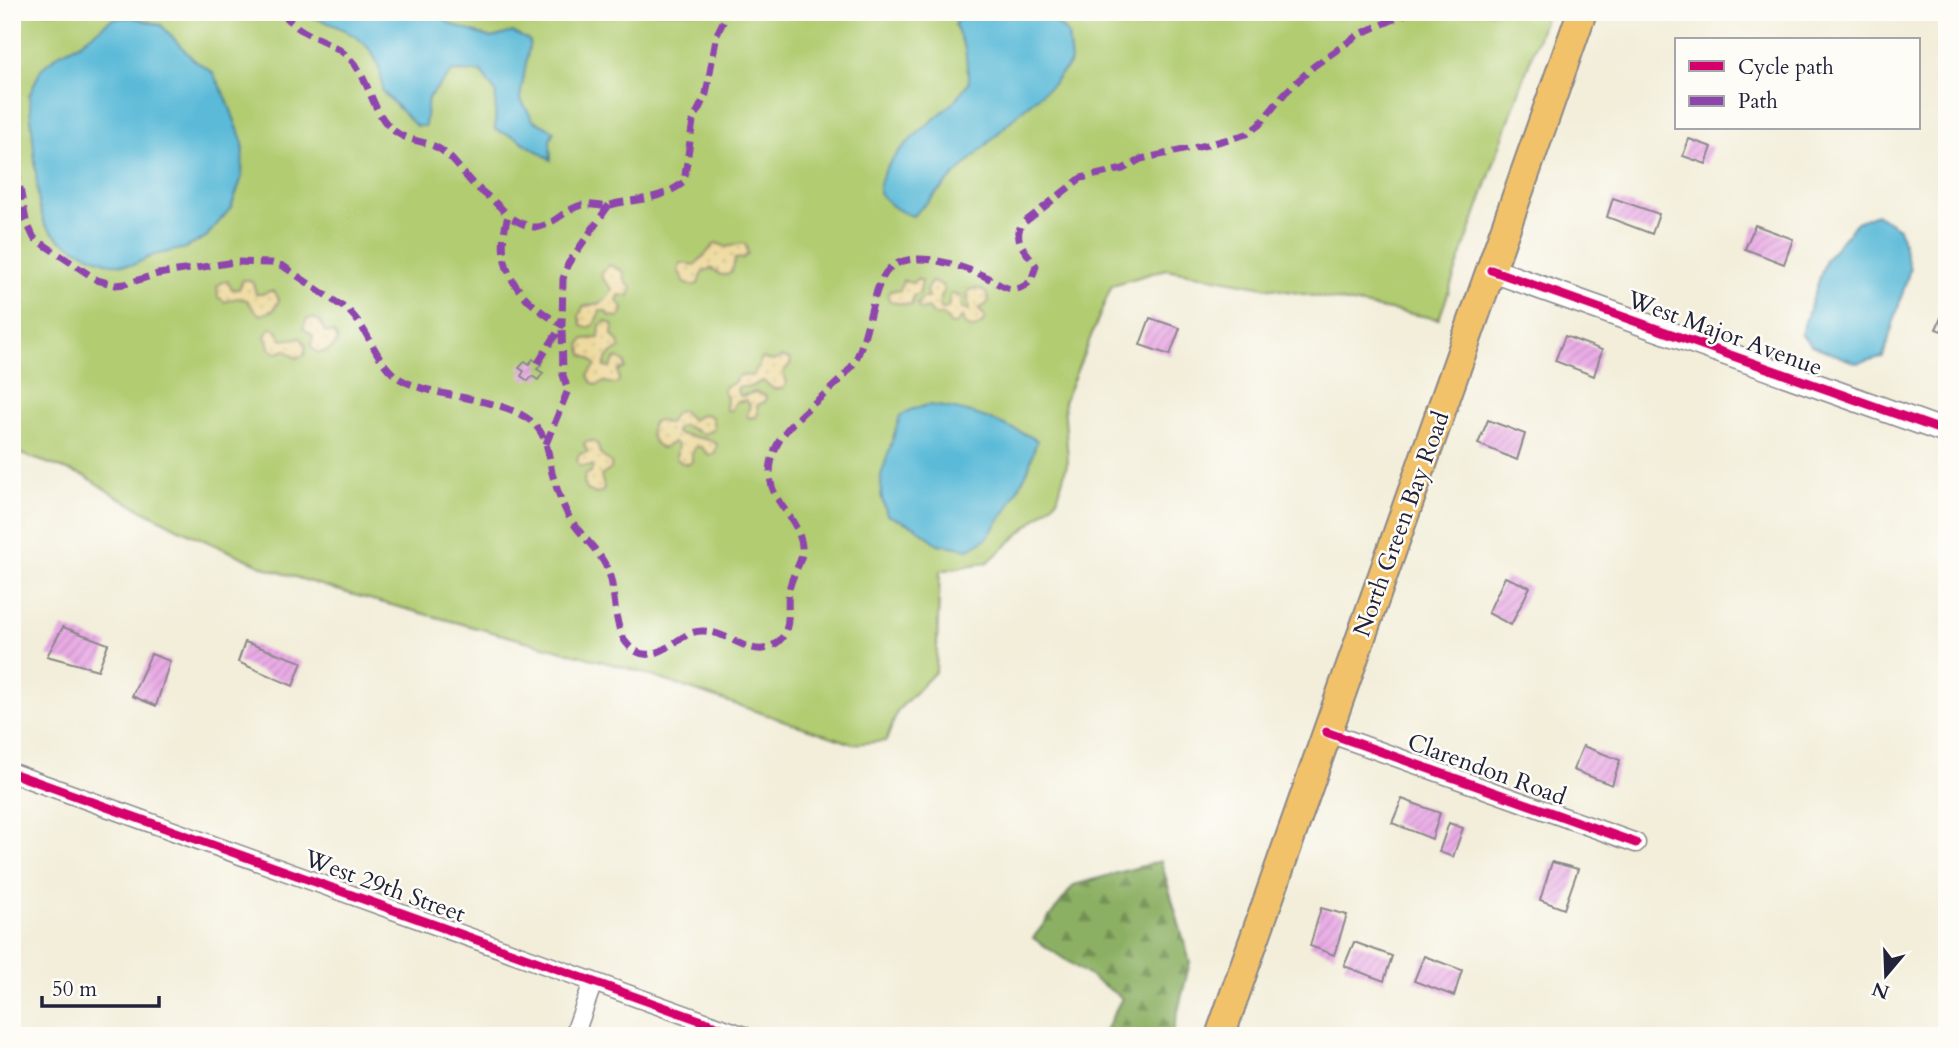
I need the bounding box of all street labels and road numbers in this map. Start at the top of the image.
street label: West Major Avenue [1622,283,1827,384]
street label: North Green Bay Road [1345,407,1458,641]
street label: Clarendon Road [1403,725,1571,814]
street label: West 29th Street [299,842,470,931]

